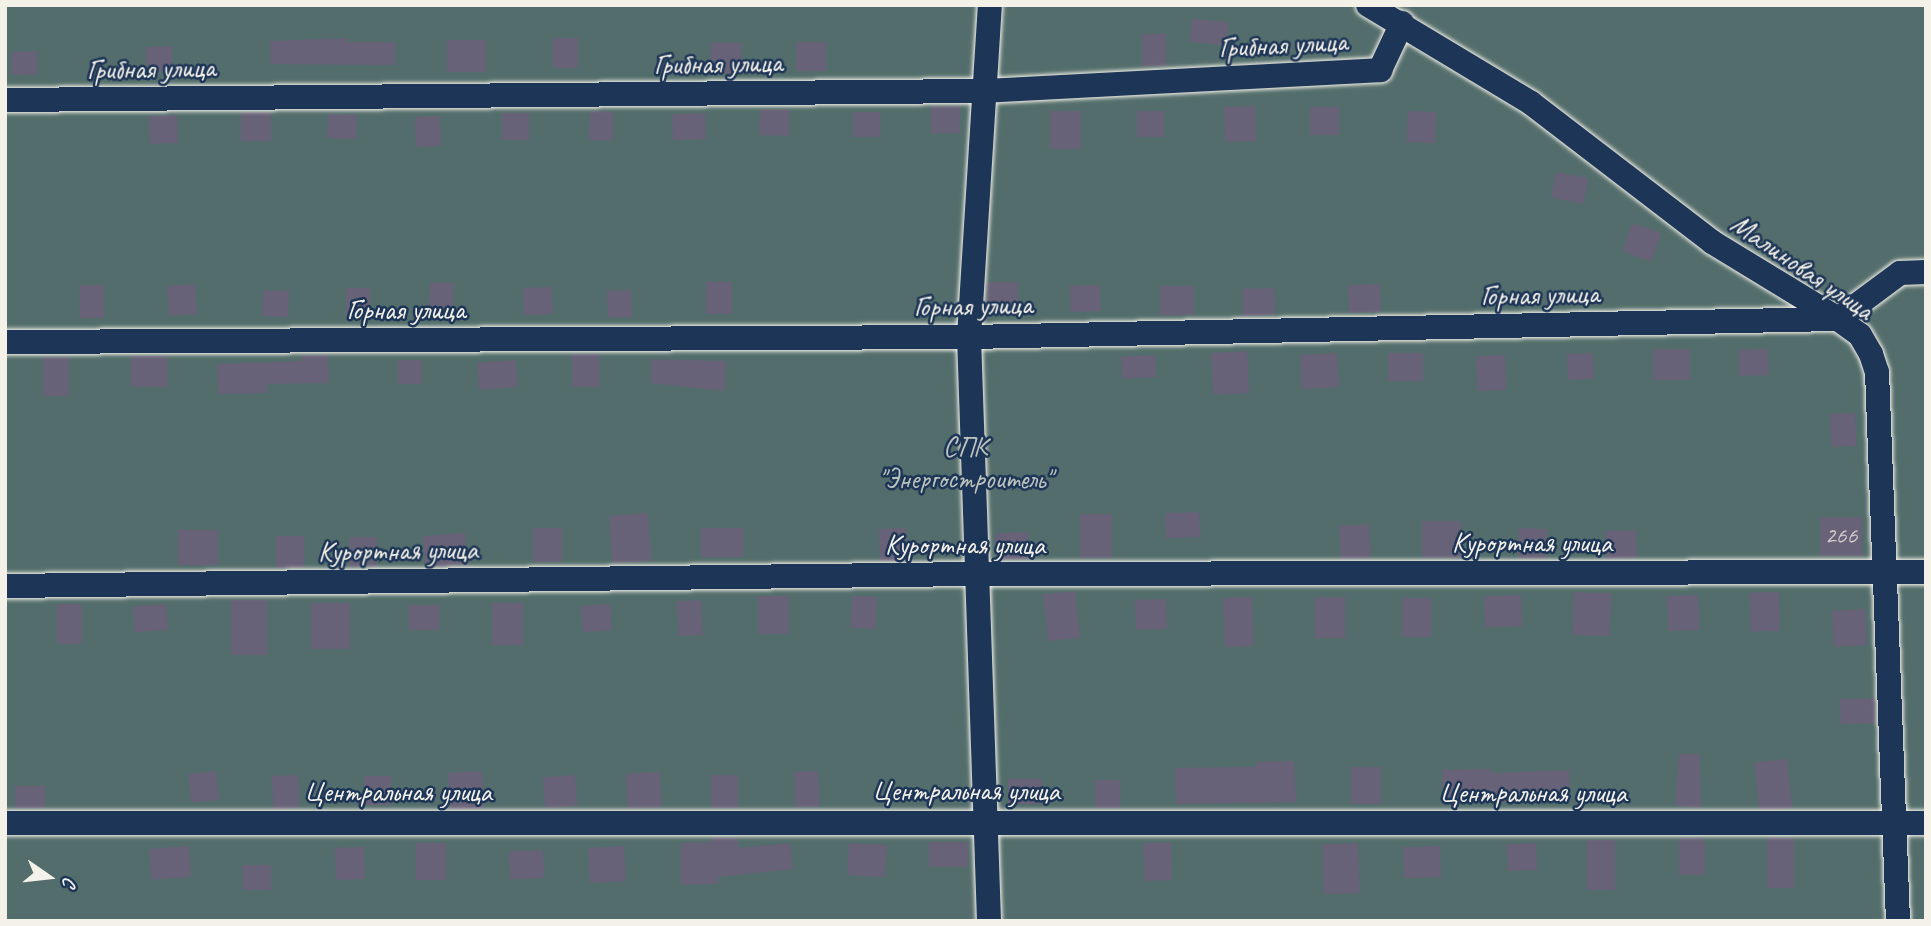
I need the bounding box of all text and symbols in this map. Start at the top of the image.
street label: Грибная улица [1218,25,1348,65]
street label: Грибная улица [653,46,783,82]
street label: Грибная улица [86,51,216,87]
street label: Малиновая улица [1723,206,1881,328]
street label: Горная улица [1481,277,1599,313]
street label: Горная улица [914,288,1032,324]
street label: Горная улица [347,293,465,327]
park label: СПК "Энергостроитель" [878,430,1052,496]
house number: 266 [1825,522,1857,550]
street label: Курортная улица [1451,526,1613,560]
street label: Курортная улица [884,528,1046,562]
street label: Курортная улица [317,533,479,569]
street label: Центральная улица [871,774,1061,808]
street label: Центральная улица [303,775,493,809]
street label: Центральная улица [1438,776,1628,810]
north arrow [14,842,84,912]
text: С [57,875,82,890]

